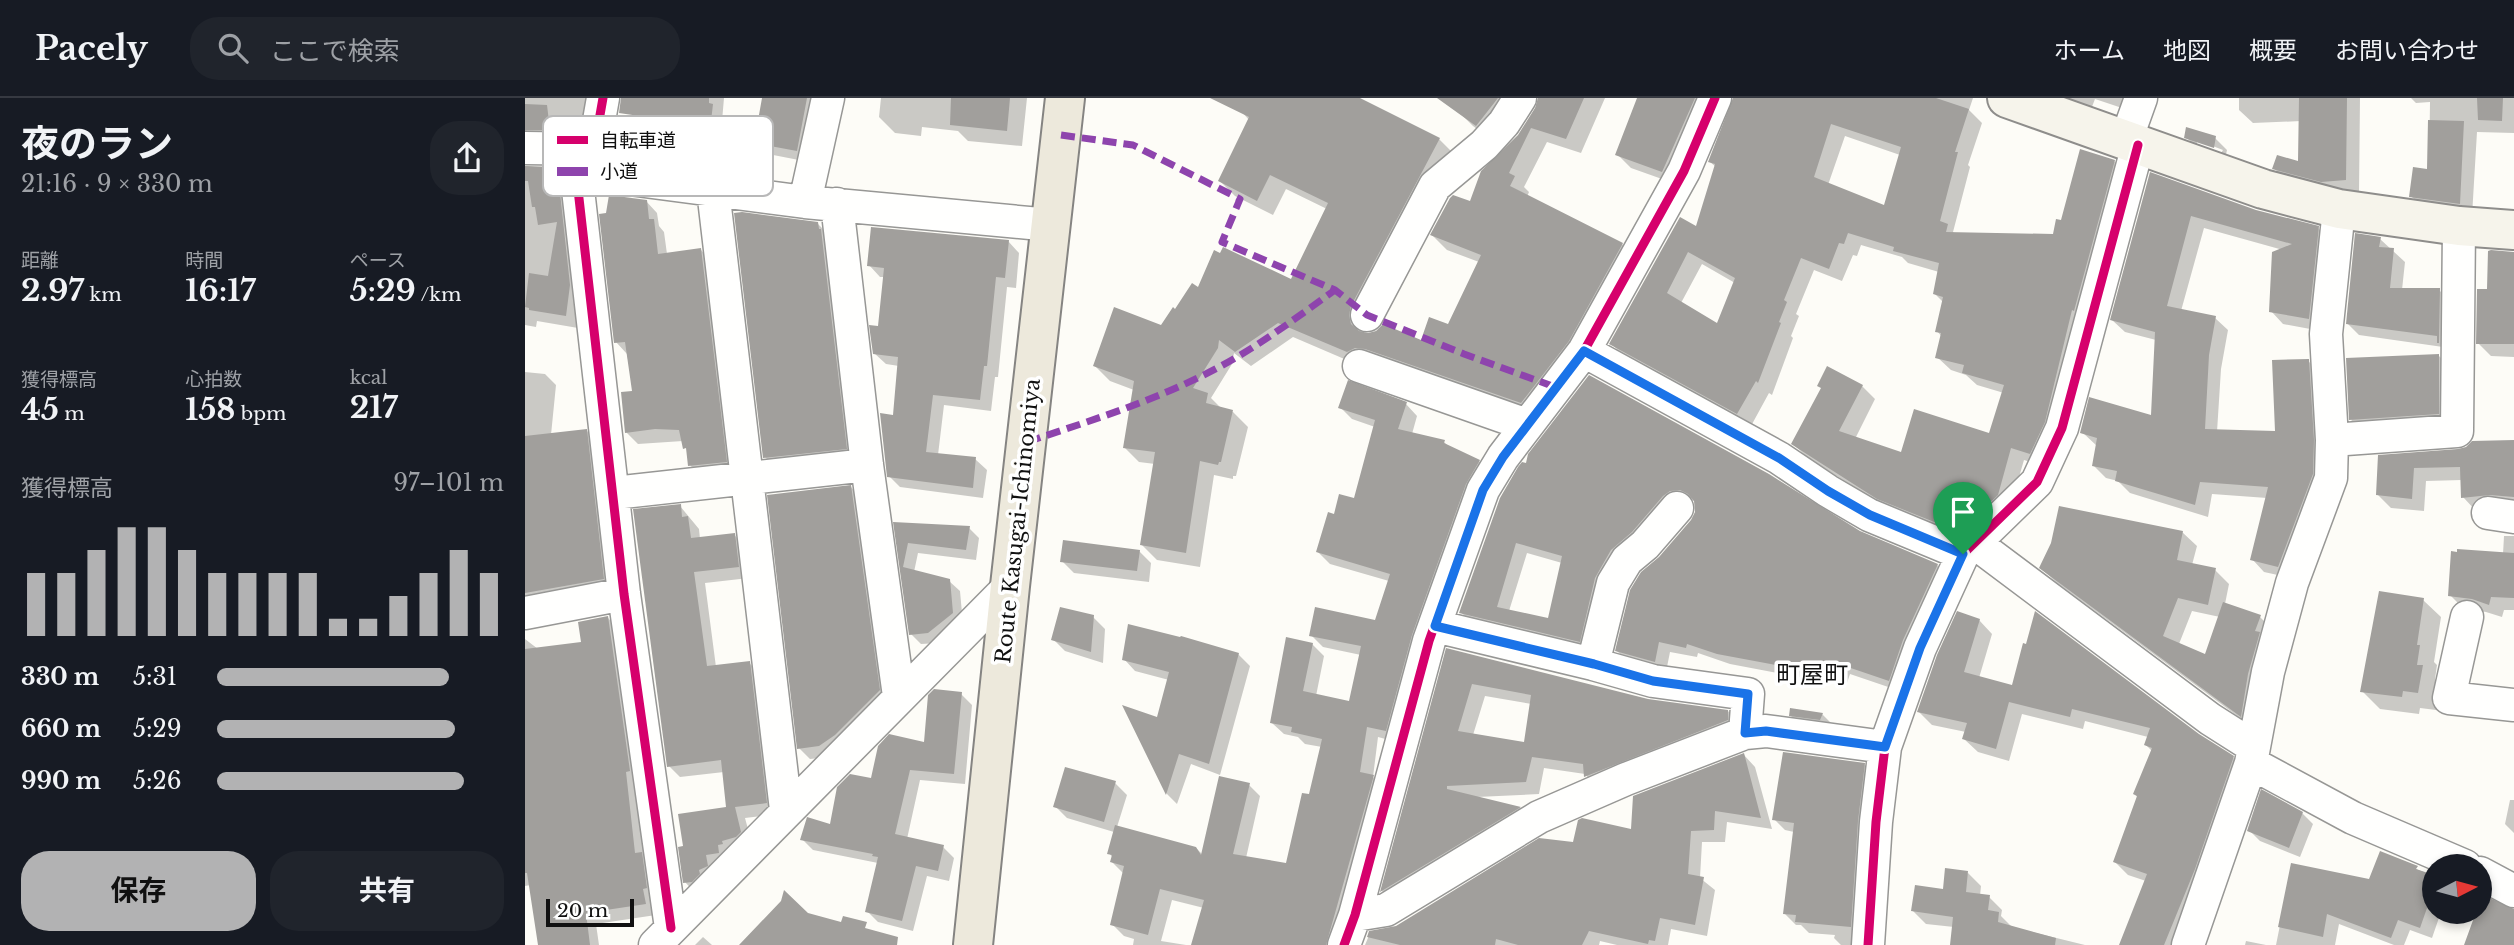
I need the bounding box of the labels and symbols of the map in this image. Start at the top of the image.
legend [543,116,773,196]
text: 自転車道 [600,129,676,152]
text: 小道 [600,160,638,183]
street label: Route Kasugai-Ichinomiya [990,377,1046,665]
pin [1933,482,1993,554]
district label: 町屋町 [1776,660,1848,689]
north arrow [2422,854,2492,924]
scale bar [546,896,633,928]

